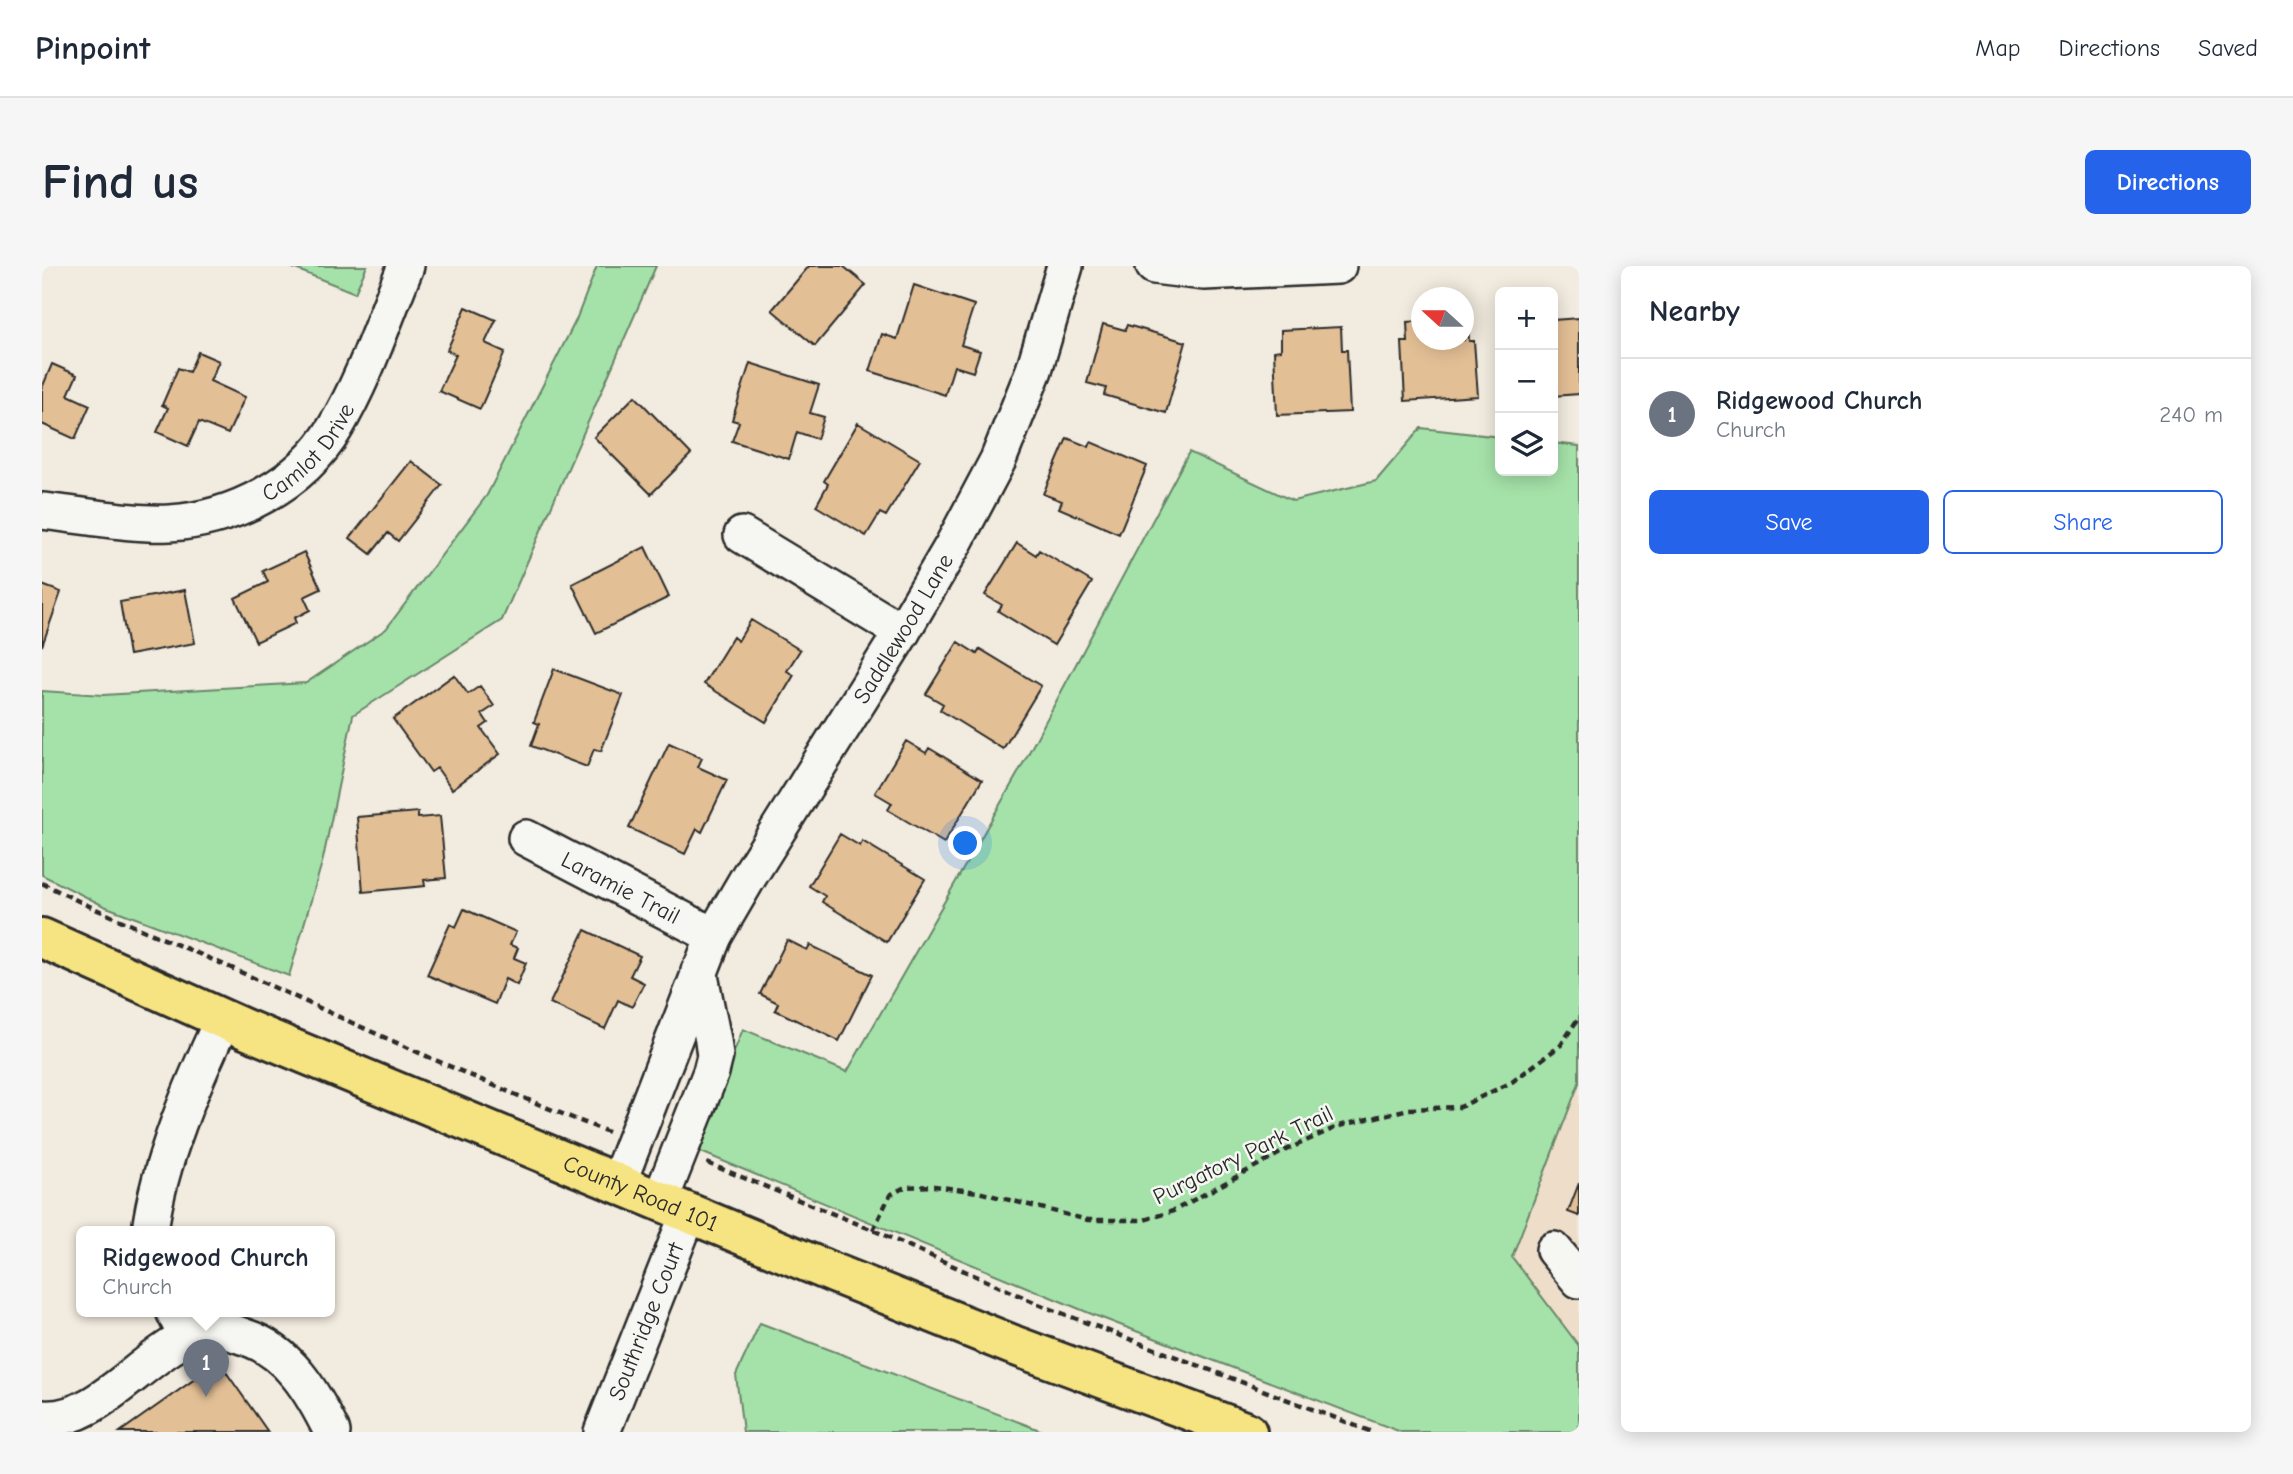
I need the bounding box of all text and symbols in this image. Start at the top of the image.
text: Pinpoint [35,29,150,67]
text: Map [1975,34,2021,62]
text: Directions [2059,34,2160,62]
text: Saved [2198,34,2258,62]
button: Directions [2085,150,2251,214]
text: Find us [42,154,198,210]
north arrow [1411,287,1474,350]
map controls [1495,287,1558,476]
button: + [1495,287,1558,350]
text: Nearby [1649,294,1740,329]
button: − [1495,350,1558,413]
text: Ridgewood Church [1716,386,1922,416]
street label: Camlot Drive [257,398,360,507]
text: 1 [1667,401,1677,428]
text: 240 m [2159,401,2223,428]
button: layers [1495,413,1558,476]
text: Church [1716,416,1786,443]
button: Save [1649,490,1929,554]
button: Share [1943,490,2223,554]
street label: Saddlewood Lane [847,549,959,708]
your location [948,826,982,860]
street label: Laramie Trail [557,845,685,929]
street label: Purgatory Park Trail [1149,1100,1337,1210]
street label: County Road 101 [560,1149,722,1237]
popup [76,1226,335,1317]
street label: Southridge Court [602,1237,690,1404]
text: Ridgewood Church [102,1243,309,1273]
text: Church [102,1273,172,1300]
pin: 1 [183,1339,229,1397]

